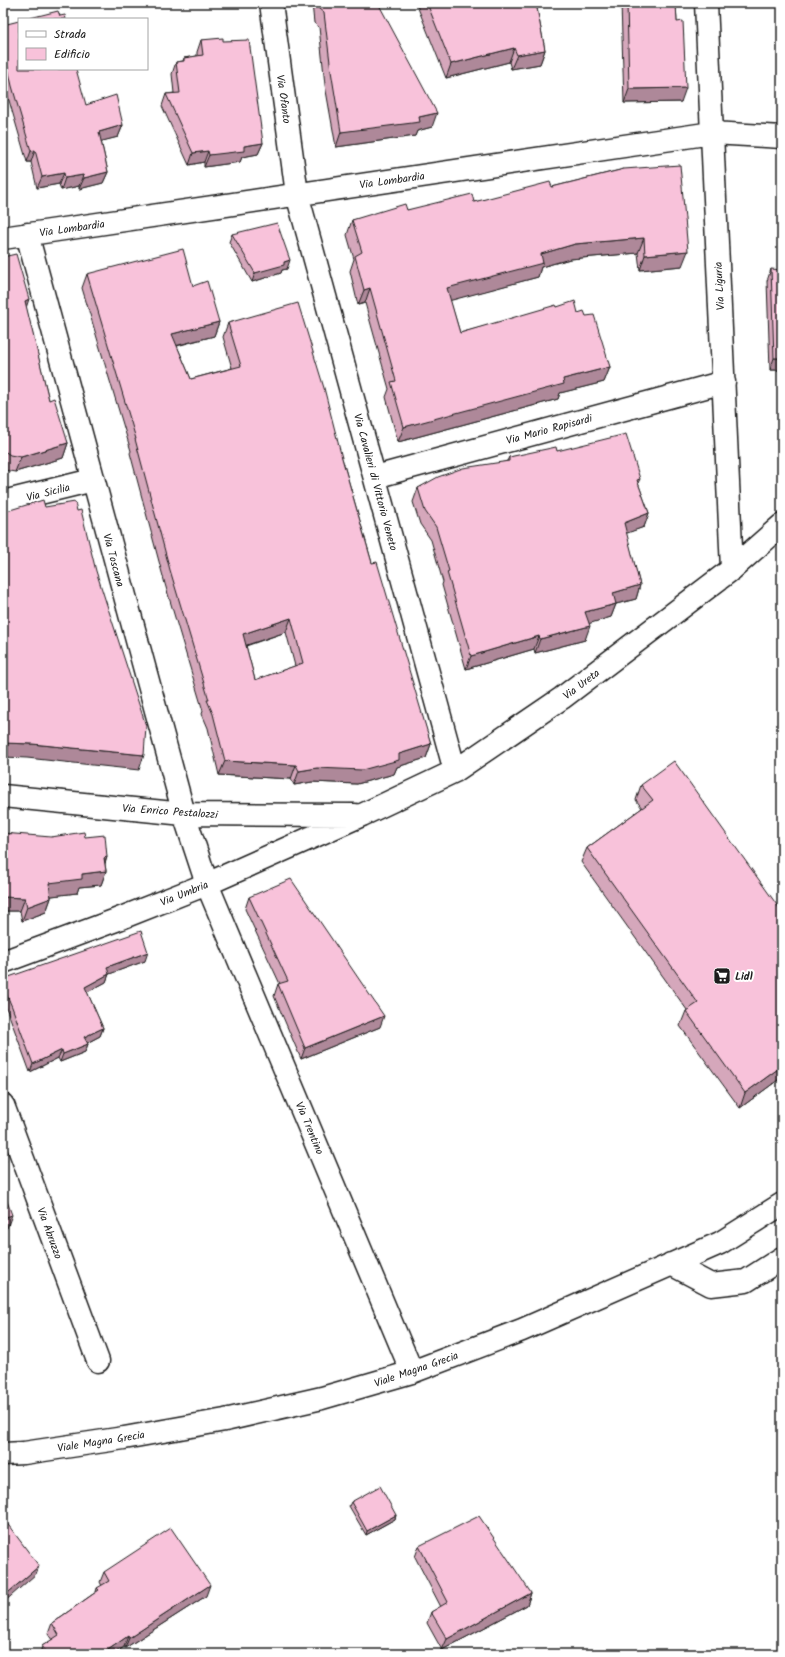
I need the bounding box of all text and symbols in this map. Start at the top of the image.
legend [18,18,148,70]
text: Strada [54,25,87,44]
text: Edificio [54,45,90,64]
street label: Via Ofanto [271,74,295,125]
street label: Via Lombardia [358,168,426,194]
street label: Via Lombardia [38,216,106,242]
street label: Via Liguria [710,261,730,311]
street label: Via Mario Rapisardi [504,410,595,450]
street label: Via Cavalieri di Vittorio Veneto [348,412,402,553]
street label: Via Sicilia [24,479,72,507]
street label: Via Toscana [97,532,129,589]
street label: Via Ureta [559,665,604,705]
street label: Via Enrico Pestalozzi [121,800,219,824]
street label: Via Umbria [158,876,211,912]
supermarket icon: Lidl [712,966,732,986]
place label: Lidl [735,968,753,986]
street label: Via Trentino [290,1099,328,1158]
street label: Via Abruzzo [31,1205,67,1262]
street label: Viale Magna Grecia [372,1347,461,1393]
street label: Viale Magna Grecia [56,1426,146,1458]

